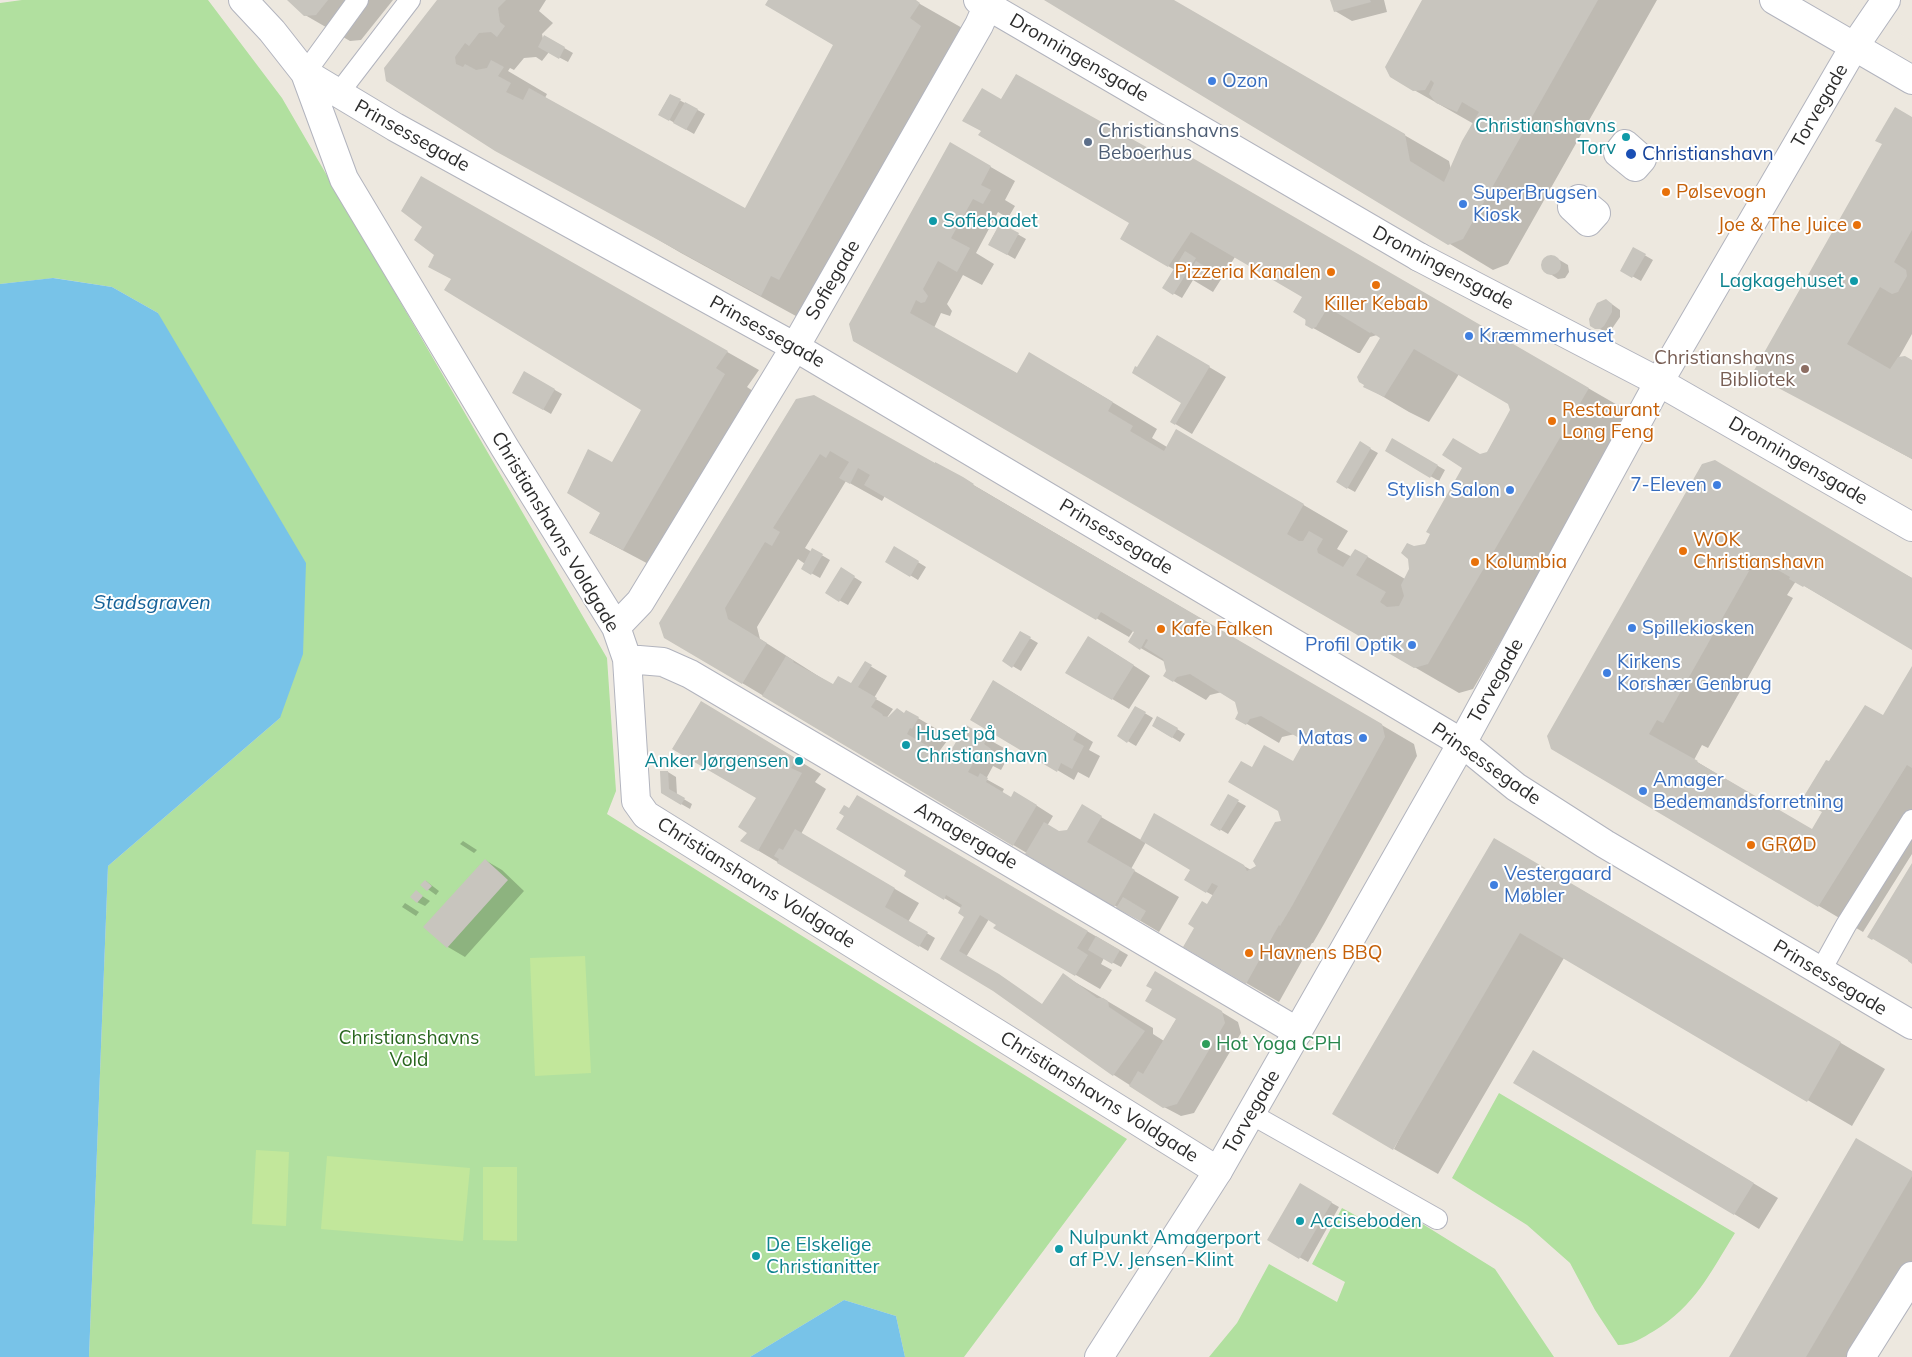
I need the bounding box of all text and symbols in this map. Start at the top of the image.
street label: Dronningensgade [1005,9,1153,107]
street label: Torvegade [1787,60,1853,152]
place label: Ozon [1222,70,1268,92]
marker: Ozon [1206,75,1218,87]
street label: Prinsessegade [350,95,474,177]
place label: Christianshavns Torv [1475,115,1616,159]
place label: Christianshavns Beboerhus [1098,120,1239,164]
marker: Christianshavns Torv [1620,131,1632,143]
marker: Christianshavns Beboerhus [1082,136,1094,148]
place label: Christianshavn [1642,143,1774,165]
marker: Christianshavn [1624,147,1638,161]
place label: Pølsevogn [1676,181,1766,203]
place label: SuperBrugsen Kiosk [1473,182,1598,226]
marker: Pølsevogn [1660,186,1672,198]
marker: SuperBrugsen Kiosk [1457,198,1469,210]
place label: Sofiebadet [943,210,1038,232]
place label: Joe & The Juice [1718,214,1847,236]
marker: Sofiebadet [927,215,939,227]
marker: Joe & The Juice [1851,219,1863,231]
street label: Dronningensgade [1368,221,1518,315]
street label: Sofiegade [801,236,865,324]
place label: Pizzeria Kanalen [1174,261,1321,283]
marker: Pizzeria Kanalen [1325,266,1337,278]
place label: Lagkagehuset [1719,270,1844,292]
marker: Lagkagehuset [1848,275,1860,287]
marker: Killer Kebab [1370,279,1382,291]
street label: Prinsessegade [705,291,829,373]
place label: Killer Kebab [1324,293,1428,315]
place label: Kræmmerhuset [1479,325,1614,347]
marker: Kræmmerhuset [1463,330,1475,342]
place label: Christianshavns Bibliotek [1654,347,1795,391]
marker: Christianshavns Bibliotek [1799,363,1811,375]
place label: Restaurant Long Feng [1562,399,1660,443]
street label: Dronningensgade [1724,412,1872,510]
marker: Restaurant Long Feng [1546,415,1558,427]
street label: Christianshavns Voldgade [486,428,624,636]
place label: 7-Eleven [1630,474,1707,496]
place label: Stylish Salon [1387,479,1500,501]
marker: 7-Eleven [1711,479,1723,491]
marker: Stylish Salon [1504,484,1516,496]
street label: Prinsessegade [1055,494,1177,580]
place label: WOK Christianshavn [1693,529,1825,573]
marker: WOK Christianshavn [1677,545,1689,557]
place label: Kolumbia [1485,551,1567,573]
marker: Kolumbia [1469,556,1481,568]
water label: Stadsgraven [93,591,211,615]
place label: Spillekiosken [1642,617,1755,639]
place label: Kafe Falken [1171,618,1273,640]
marker: Spillekiosken [1626,622,1638,634]
marker: Kafe Falken [1155,623,1167,635]
place label: Profil Optik [1305,634,1402,656]
street label: Torvegade [1463,635,1529,727]
marker: Profil Optik [1406,639,1418,651]
place label: Kirkens Korshær Genbrug [1617,651,1772,695]
marker: Kirkens Korshær Genbrug [1601,667,1613,679]
street label: Prinsessegade [1427,718,1545,810]
place label: Huset på Christianshavn [916,723,1048,767]
place label: Matas [1298,727,1353,749]
marker: Matas [1357,732,1369,744]
marker: Huset på Christianshavn [900,739,912,751]
place label: Anker Jørgensen [644,750,789,772]
marker: Anker Jørgensen [793,755,805,767]
place label: Amager Bedemandsforretning [1653,769,1844,813]
marker: Amager Bedemandsforretning [1637,785,1649,797]
street label: Amagergade [910,797,1022,875]
street label: Christianshavns Voldgade [653,813,859,953]
place label: GRØD [1761,834,1817,856]
marker: GRØD [1745,839,1757,851]
place label: Vestergaard Møbler [1504,863,1612,907]
marker: Vestergaard Møbler [1488,879,1500,891]
street label: Prinsessegade [1769,935,1891,1021]
place label: Havnens BBQ [1259,942,1382,964]
marker: Havnens BBQ [1243,947,1255,959]
park label: Christianshavns Vold [338,1027,480,1071]
street label: Christianshavns Voldgade [996,1027,1202,1167]
place label: Hot Yoga CPH [1216,1033,1342,1055]
marker: Hot Yoga CPH [1200,1038,1212,1050]
street label: Torvegade [1219,1066,1285,1158]
place label: Acciseboden [1310,1210,1422,1232]
marker: Acciseboden [1294,1215,1306,1227]
place label: Nulpunkt Amagerport af P.V. Jensen-Klint [1069,1227,1260,1271]
place label: De Elskelige Christianitter [766,1234,879,1278]
marker: Nulpunkt Amagerport af P.V. Jensen-Klint [1053,1243,1065,1255]
marker: De Elskelige Christianitter [750,1250,762,1262]

